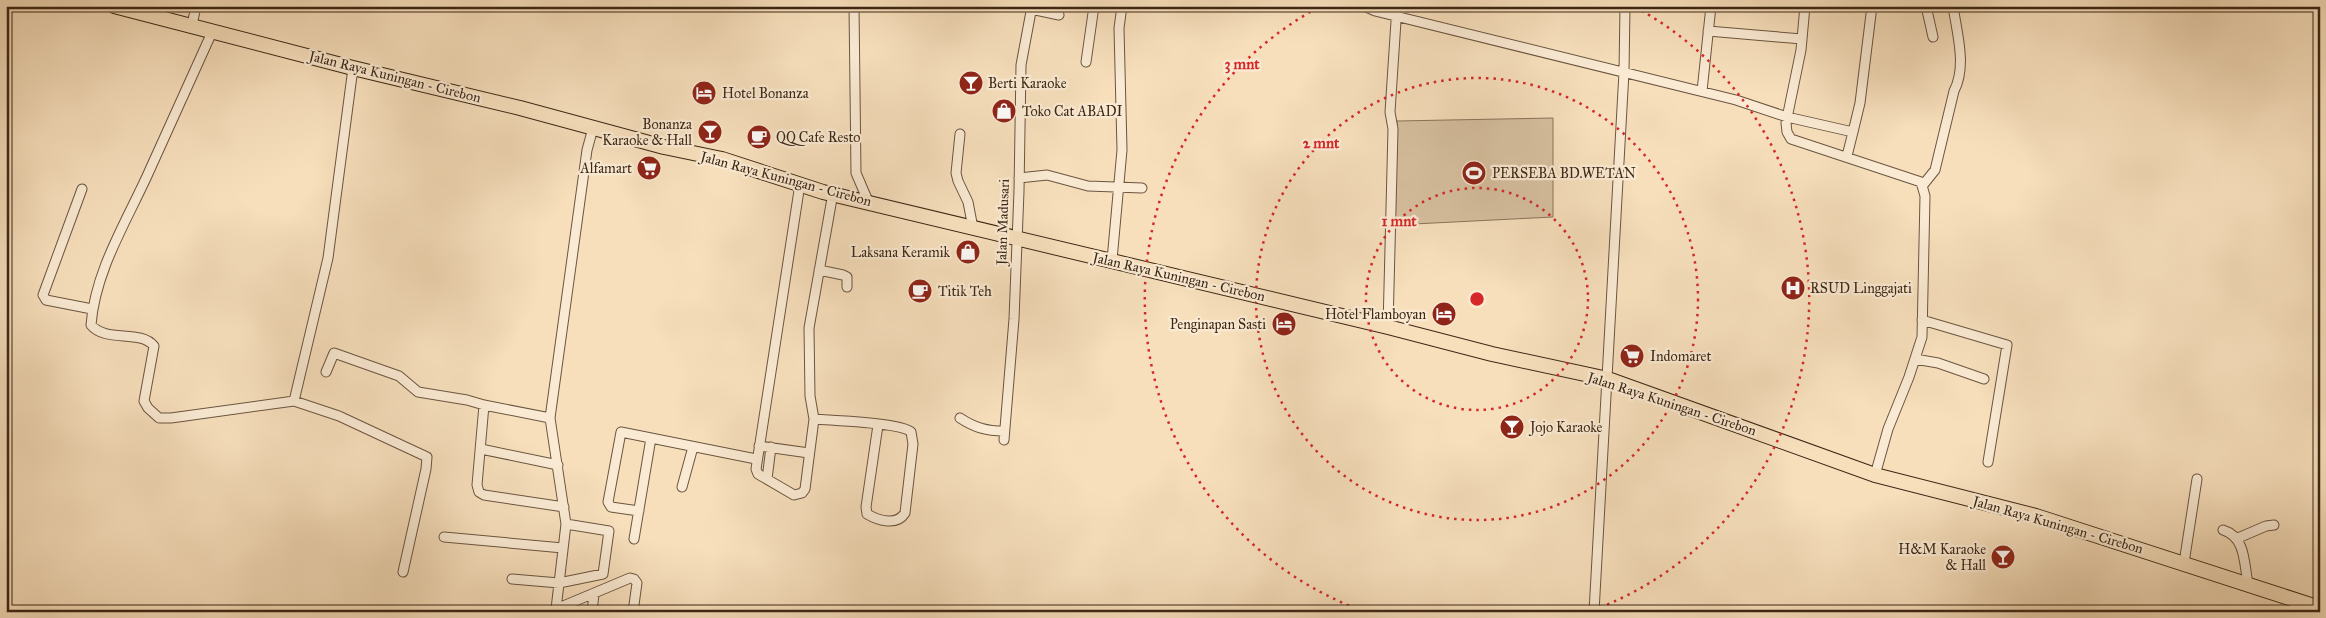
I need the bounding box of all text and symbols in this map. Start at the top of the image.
street label: Jalan Raya Kuningan - Cirebon [305,47,483,108]
text: 3 mnt [1224,55,1260,74]
bar icon: Berti Karaoke [958,70,984,96]
place label: Berti Karaoke [988,75,1067,92]
hotel icon: Hotel Bonanza [691,80,717,106]
place label: Hotel Bonanza [722,85,809,102]
shop icon: Toko Cat ABADI [991,98,1017,124]
place label: Toko Cat ABADI [1022,103,1122,120]
place label: Bonanza Karaoke & Hall [602,116,692,149]
bar icon: Bonanza Karaoke & Hall [697,119,723,145]
cafe icon: QQ Cafe Resto [746,124,772,150]
place label: QQ Cafe Resto [776,129,861,146]
text: 2 mnt [1303,134,1340,152]
street label: Jalan Raya Kuningan - Cirebon [696,147,874,211]
supermarket icon: Alfamart [636,155,662,181]
place label: Alfamart [579,160,632,177]
sports icon: PERSEBA BD.WETAN [1461,160,1487,186]
place label: PERSEBA BD.WETAN [1492,165,1636,182]
street label: Jalan Madusari [993,178,1014,268]
text: 1 mnt [1381,212,1417,230]
shop icon: Laksana Keramik [955,239,981,265]
place label: Laksana Keramik [851,244,950,261]
street label: Jalan Raya Kuningan - Cirebon [1089,248,1267,306]
hospital icon: RSUD Linggajati [1780,275,1806,301]
cafe icon: Titik Teh [907,278,933,304]
place label: RSUD Linggajati [1810,280,1912,297]
place label: Titik Teh [938,283,992,300]
centre of rings [1468,290,1486,308]
hotel icon: Hotel Flamboyan [1431,301,1457,327]
place label: Hotel Flamboyan [1325,306,1426,323]
hotel icon: Penginapan Sasti [1271,311,1297,337]
place label: Penginapan Sasti [1170,316,1266,333]
supermarket icon: Indomaret [1619,343,1645,369]
place label: Indomaret [1650,348,1711,365]
street label: Jalan Raya Kuningan - Cirebon [1583,368,1759,440]
bar icon: Jojo Karaoke [1499,414,1525,440]
place label: Jojo Karaoke [1528,419,1603,437]
street label: Jalan Raya Kuningan - Cirebon [1969,492,2146,559]
place label: H&M Karaoke & Hall [1898,541,1986,574]
bar icon: H&M Karaoke & Hall [1990,544,2016,570]

